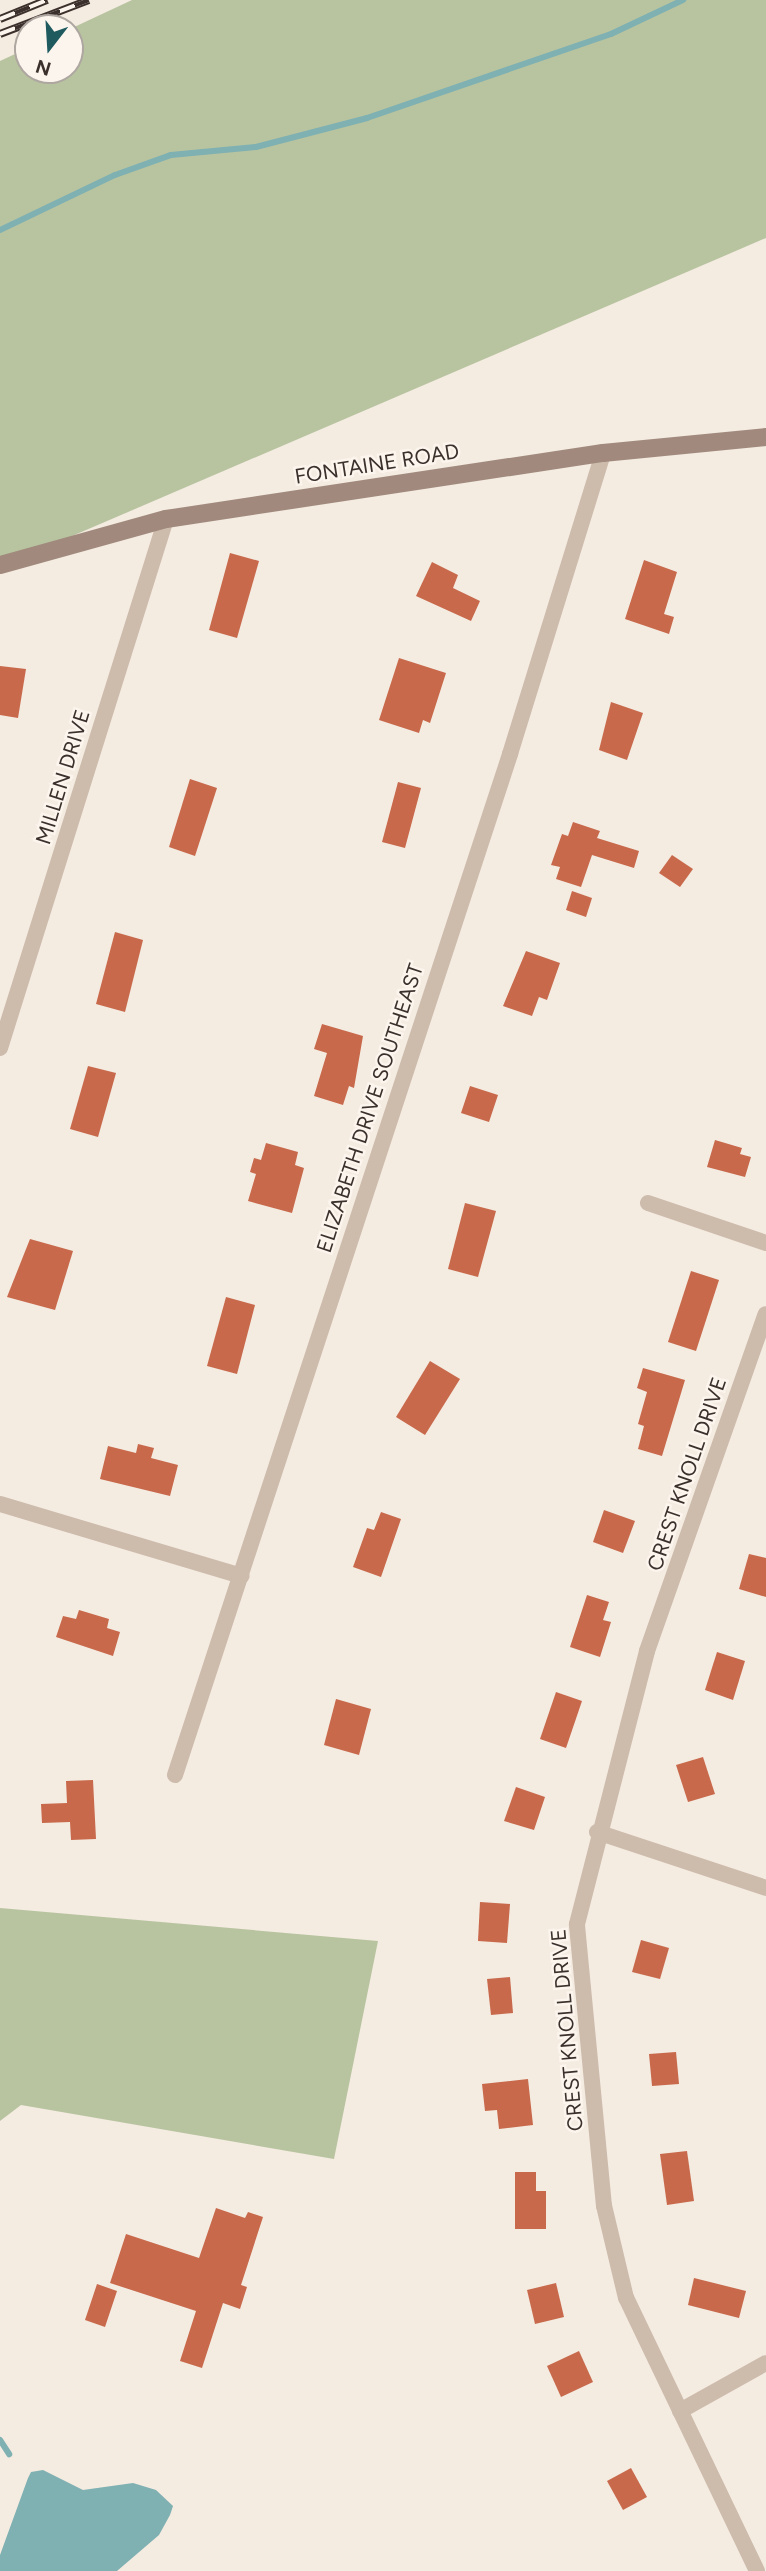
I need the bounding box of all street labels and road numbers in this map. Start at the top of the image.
street label: FONTAINE ROAD [293,439,461,489]
street label: MILLEN DRIVE [31,707,95,847]
street label: ELIZABETH DRIVE SOUTHEAST [311,960,429,1256]
street label: CREST KNOLL DRIVE [642,1374,732,1574]
street label: CREST KNOLL DRIVE [546,1928,588,2132]

